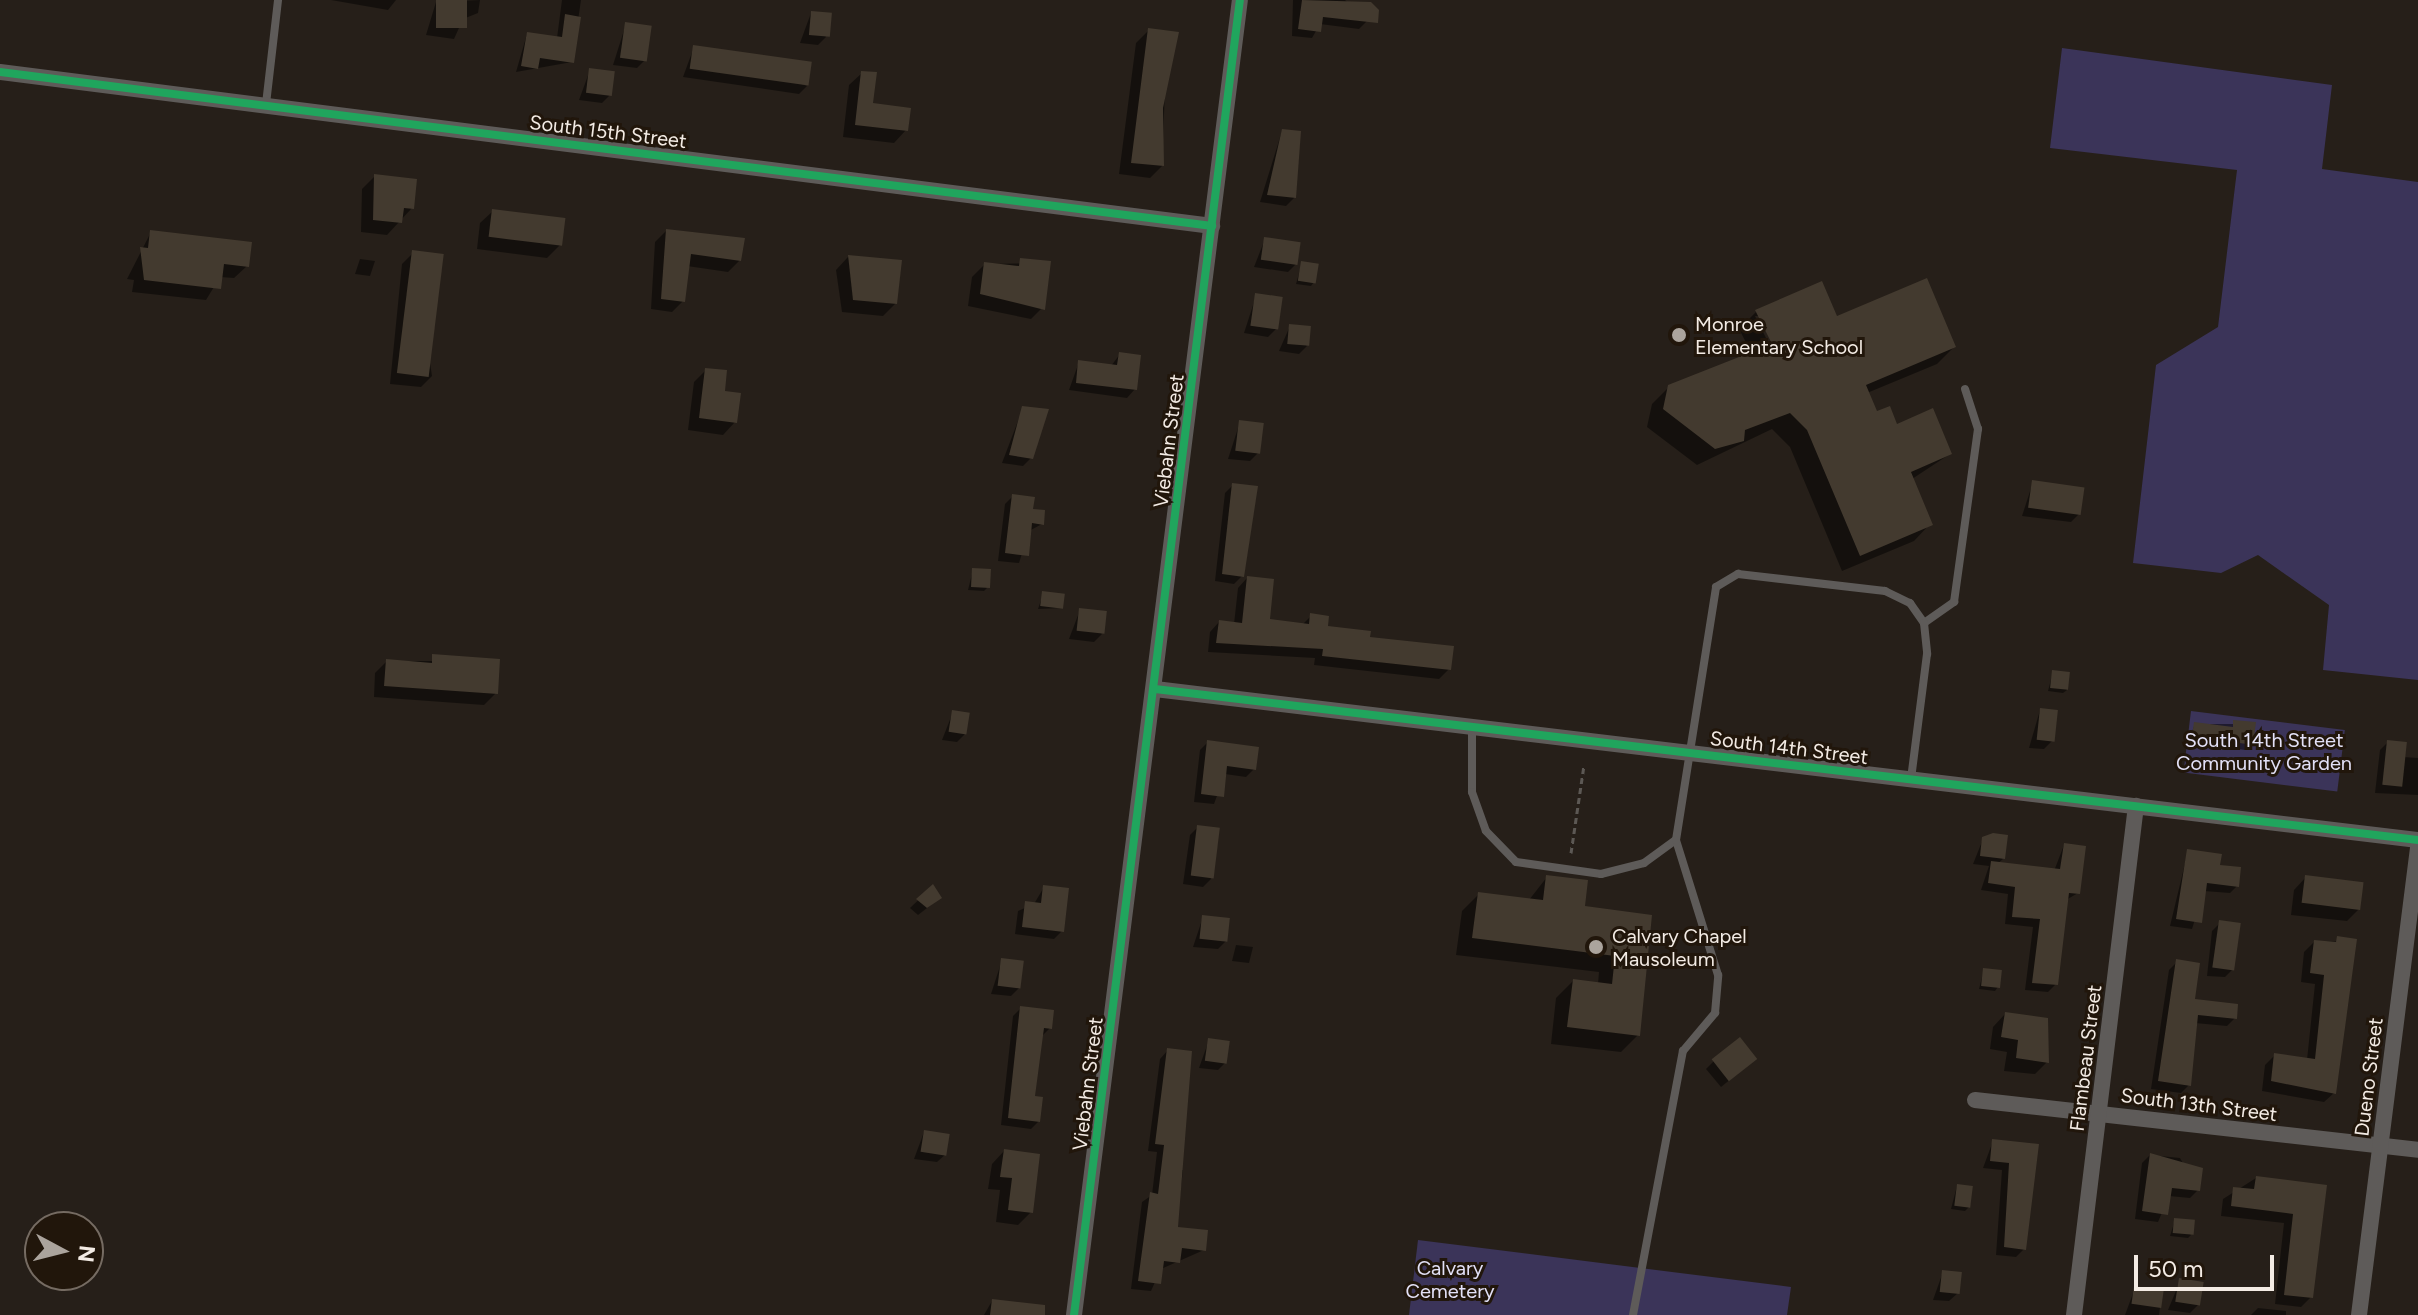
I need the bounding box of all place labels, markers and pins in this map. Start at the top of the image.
place label: Monroe Elementary School [1695,312,1863,359]
marker: Monroe Elementary School [1670,326,1688,344]
place label: Calvary Chapel Mausoleum [1612,924,1747,971]
marker: Calvary Chapel Mausoleum [1587,938,1605,956]

